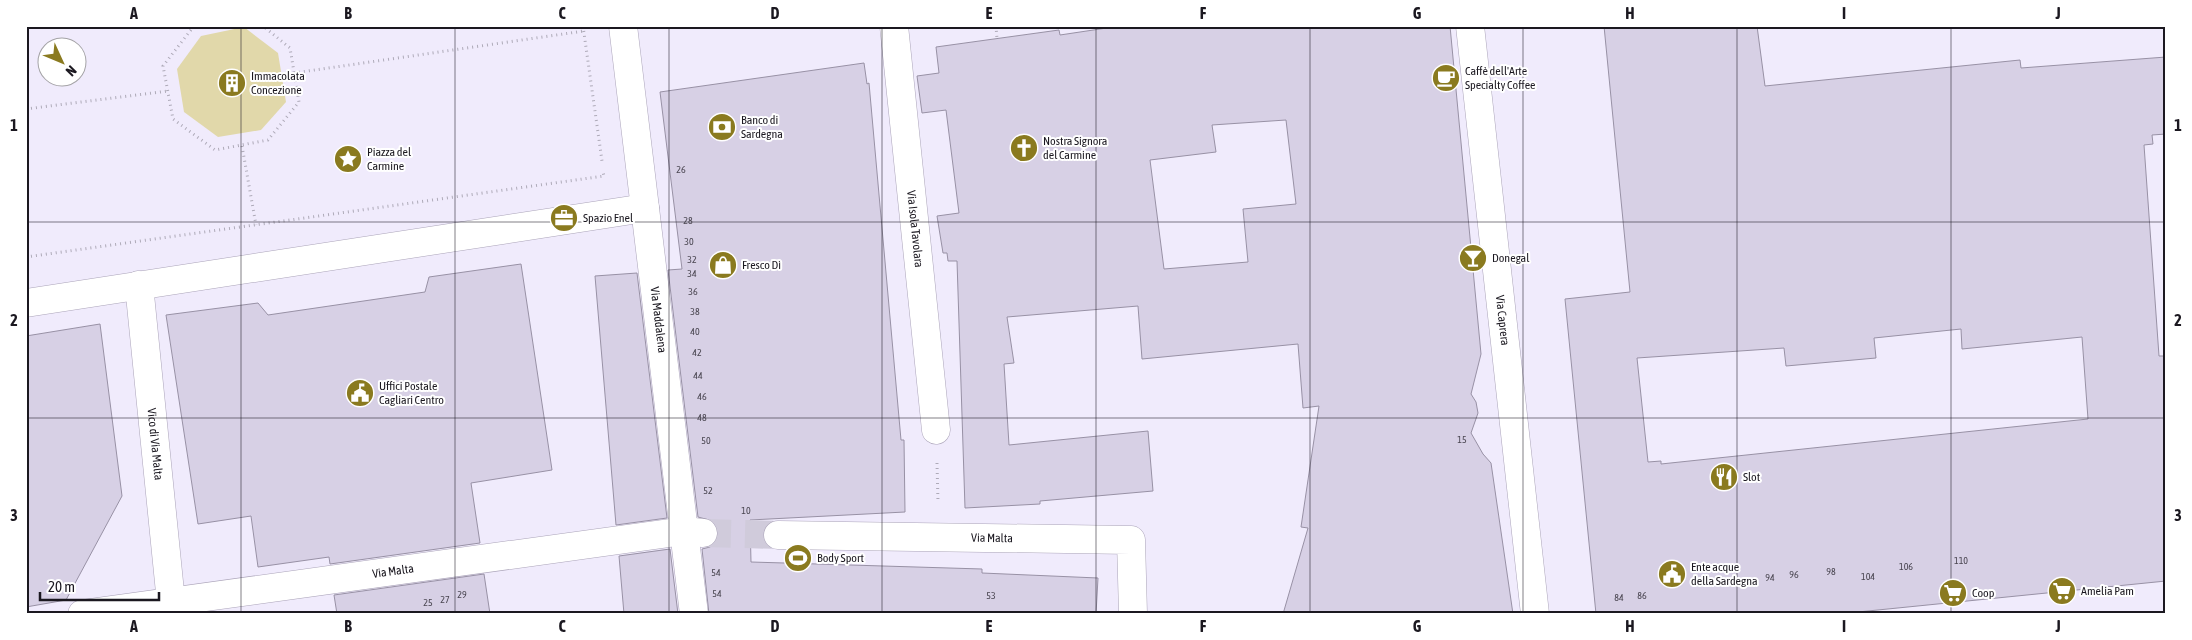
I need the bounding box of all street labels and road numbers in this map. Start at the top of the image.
street label: Via Isola Tavolara [904,190,926,268]
street label: Via Maddalena [648,286,669,354]
street label: Via Caprera [1493,294,1512,346]
street label: Vico di Via Malta [144,408,166,481]
street label: Via Malta [971,531,1013,545]
street label: Via Malta [371,561,415,581]

